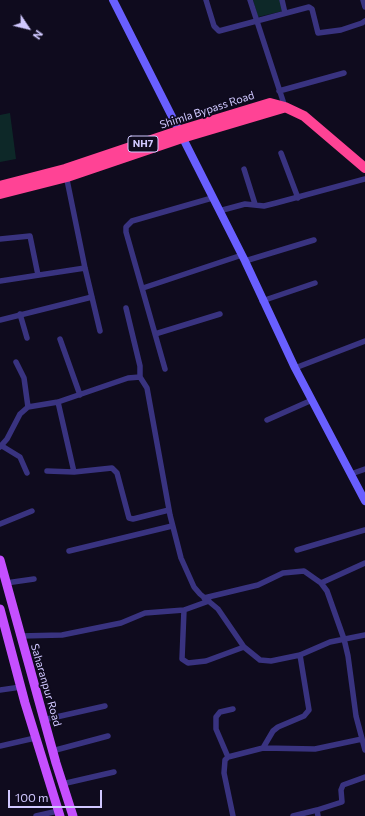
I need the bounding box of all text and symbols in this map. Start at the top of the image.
north arrow [8,8,48,48]
text: N [31,28,46,42]
street label: Shimla Bypass Road [158,88,256,132]
road number: NH7 [128,136,158,152]
street label: Saharanpur Road [28,642,64,728]
scale bar [10,782,104,808]
text: 100 m [15,790,49,804]

